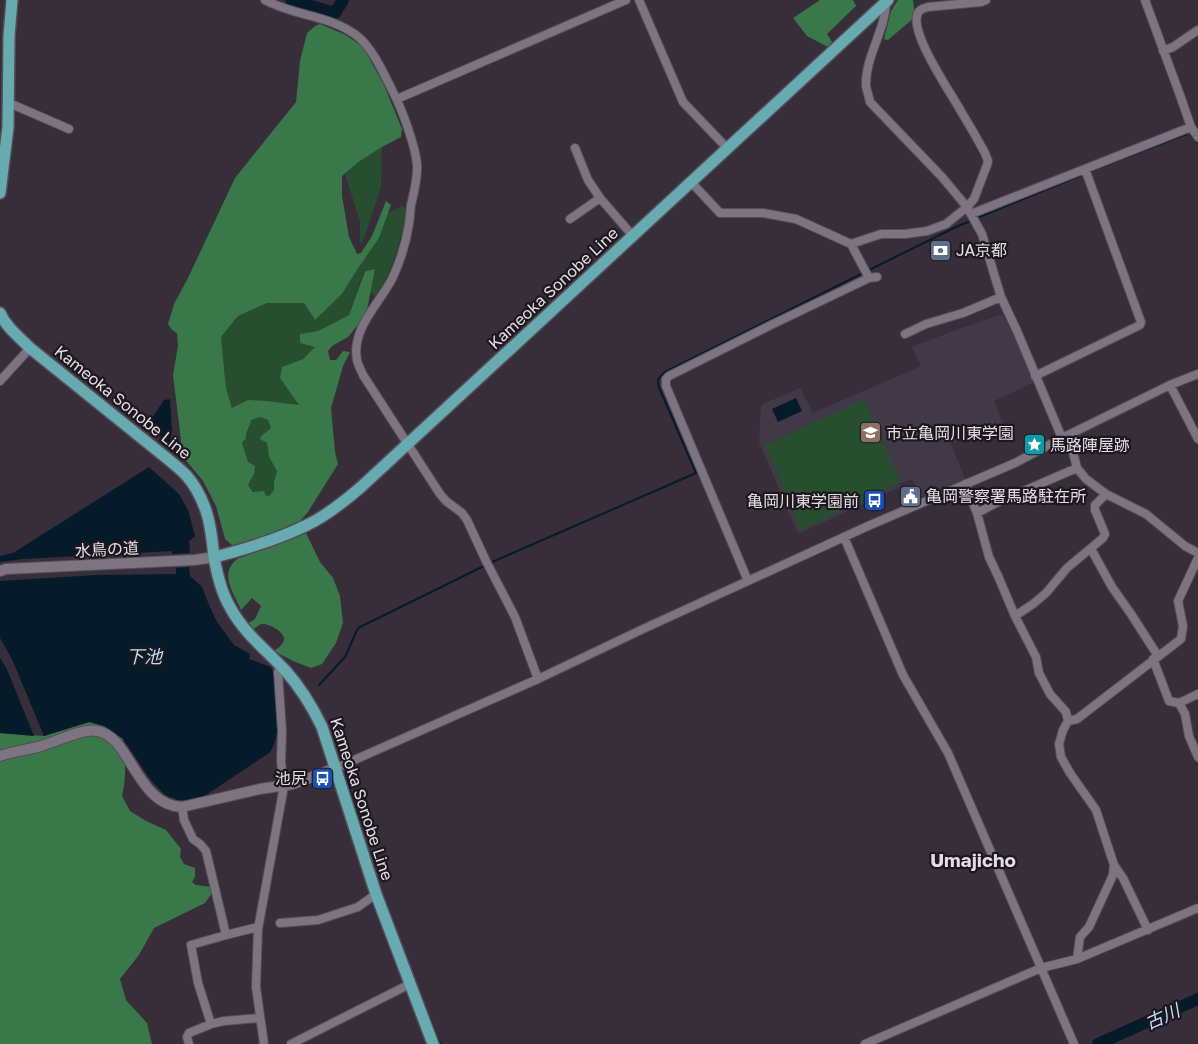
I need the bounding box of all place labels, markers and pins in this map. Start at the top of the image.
bank icon: JA京都 [928,238,952,262]
place label: JA京都 [956,240,1007,260]
school or university icon: 市立亀岡川東学園 [858,421,882,445]
place label: 市立亀岡川東学園 [886,423,1014,443]
place icon: 馬路陣屋跡 [1022,433,1046,457]
place label: 馬路陣屋跡 [1050,435,1130,455]
public building icon: 亀岡警察署馬路駐在所 [898,484,922,508]
place label: 亀岡警察署馬路駐在所 [926,486,1086,506]
bus stop icon: 亀岡川東学園前 [863,489,887,513]
place label: 亀岡川東学園前 [747,491,859,511]
bus stop icon: 池尻 [311,766,335,790]
place label: 池尻 [275,768,307,788]

